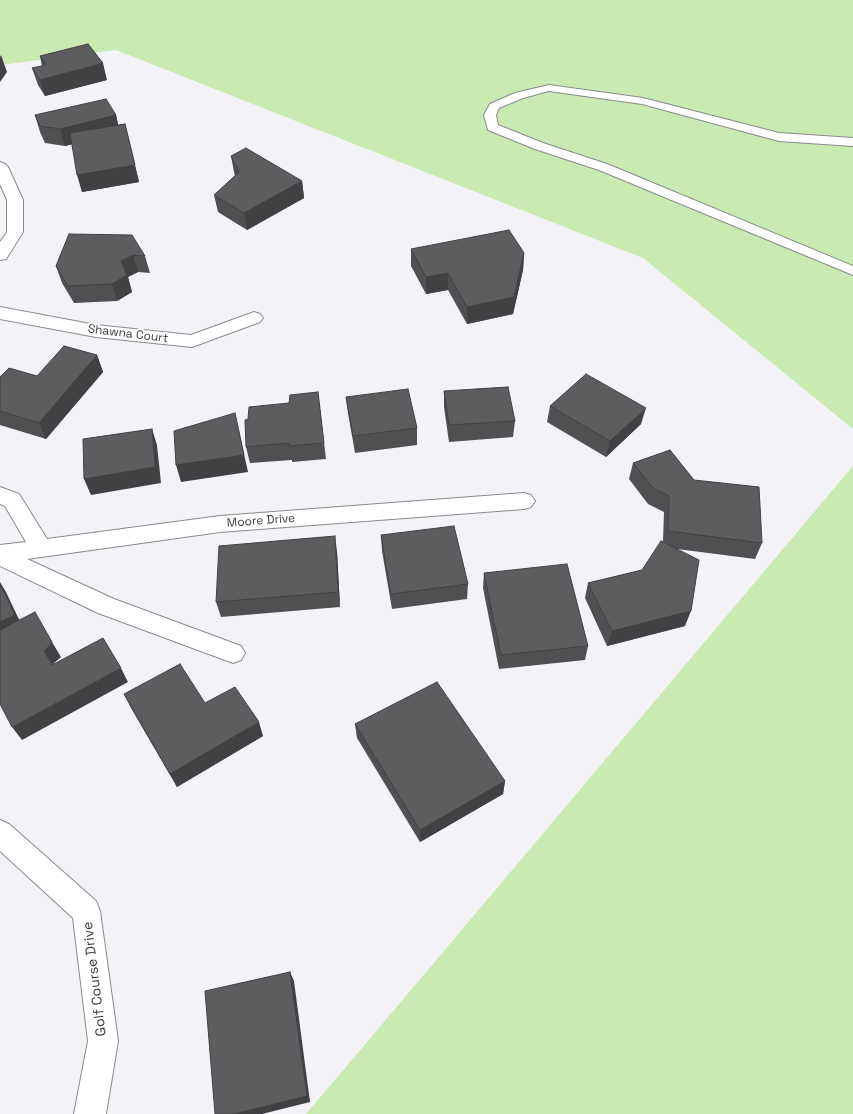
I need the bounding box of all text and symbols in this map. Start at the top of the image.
street label: Shawna Court [87,322,169,346]
street label: Moore Drive [226,511,296,531]
street label: Golf Course Drive [80,921,110,1037]

